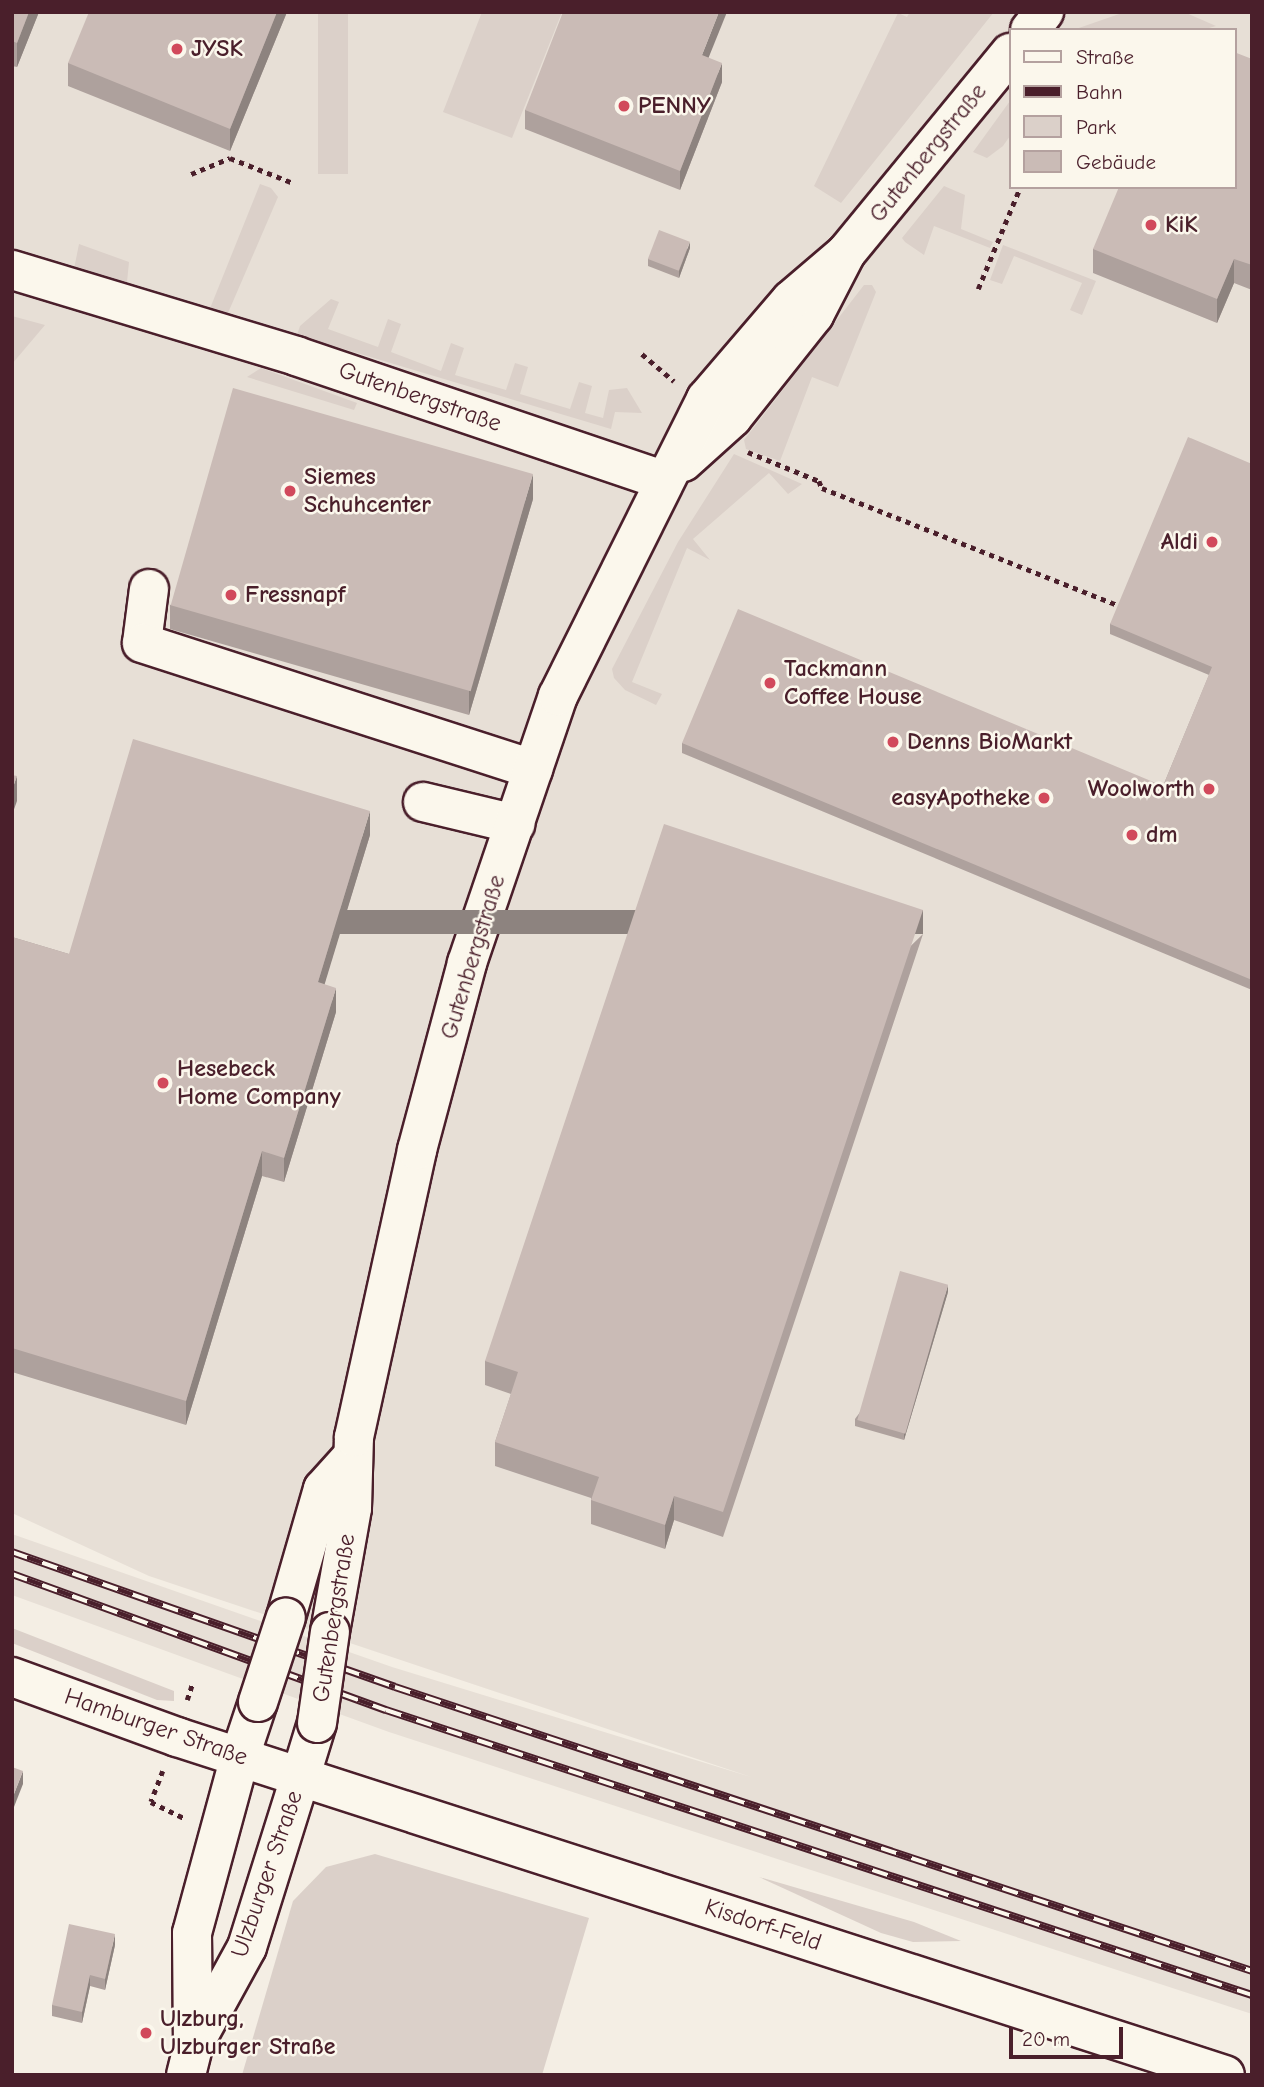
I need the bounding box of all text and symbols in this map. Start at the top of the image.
legend [1009,28,1236,189]
place label: JYSK [191,35,243,63]
marker: JYSK [169,41,185,57]
text: Straße [1076,45,1134,69]
street label: Gutenbergstraße [863,78,993,228]
text: Bahn [1076,80,1123,104]
place label: PENNY [638,92,711,120]
marker: PENNY [616,98,632,114]
text: Park [1076,115,1116,139]
text: Gebäude [1076,150,1156,174]
place label: KiK [1165,211,1198,239]
marker: KiK [1143,217,1159,233]
street label: Gutenbergstraße [335,356,505,438]
place label: Siemes Schuhcenter [304,463,431,519]
marker: Siemes Schuhcenter [282,483,298,499]
place label: Aldi [1161,528,1198,556]
marker: Aldi [1204,534,1220,550]
place label: Fressnapf [245,581,345,609]
marker: Fressnapf [223,587,239,603]
place label: Tackmann Coffee House [784,655,922,711]
marker: Tackmann Coffee House [762,675,778,691]
place label: Denns BioMarkt [907,728,1072,756]
marker: Denns BioMarkt [885,734,901,750]
place label: Woolworth [1088,775,1195,803]
marker: Woolworth [1201,781,1217,797]
place label: easyApotheke [891,784,1030,812]
marker: easyApotheke [1036,790,1052,806]
place label: dm [1146,821,1178,849]
marker: dm [1124,827,1140,843]
street label: Gutenbergstraße [434,871,512,1043]
place label: Hesebeck Home Company [177,1055,341,1111]
marker: Hesebeck Home Company [155,1075,171,1091]
street label: Gutenbergstraße [306,1532,362,1704]
street label: Hamburger Straße [61,1682,251,1772]
street label: Ulzburger Straße [225,1787,309,1961]
street label: Kisdorf-Feld [701,1893,825,1957]
place label: Ulzburg, Ulzburger Straße [160,2005,335,2061]
scale bar [1012,2014,1126,2058]
marker: Ulzburg, Ulzburger Straße [138,2025,154,2041]
text: 20 m [1022,2027,1070,2051]

